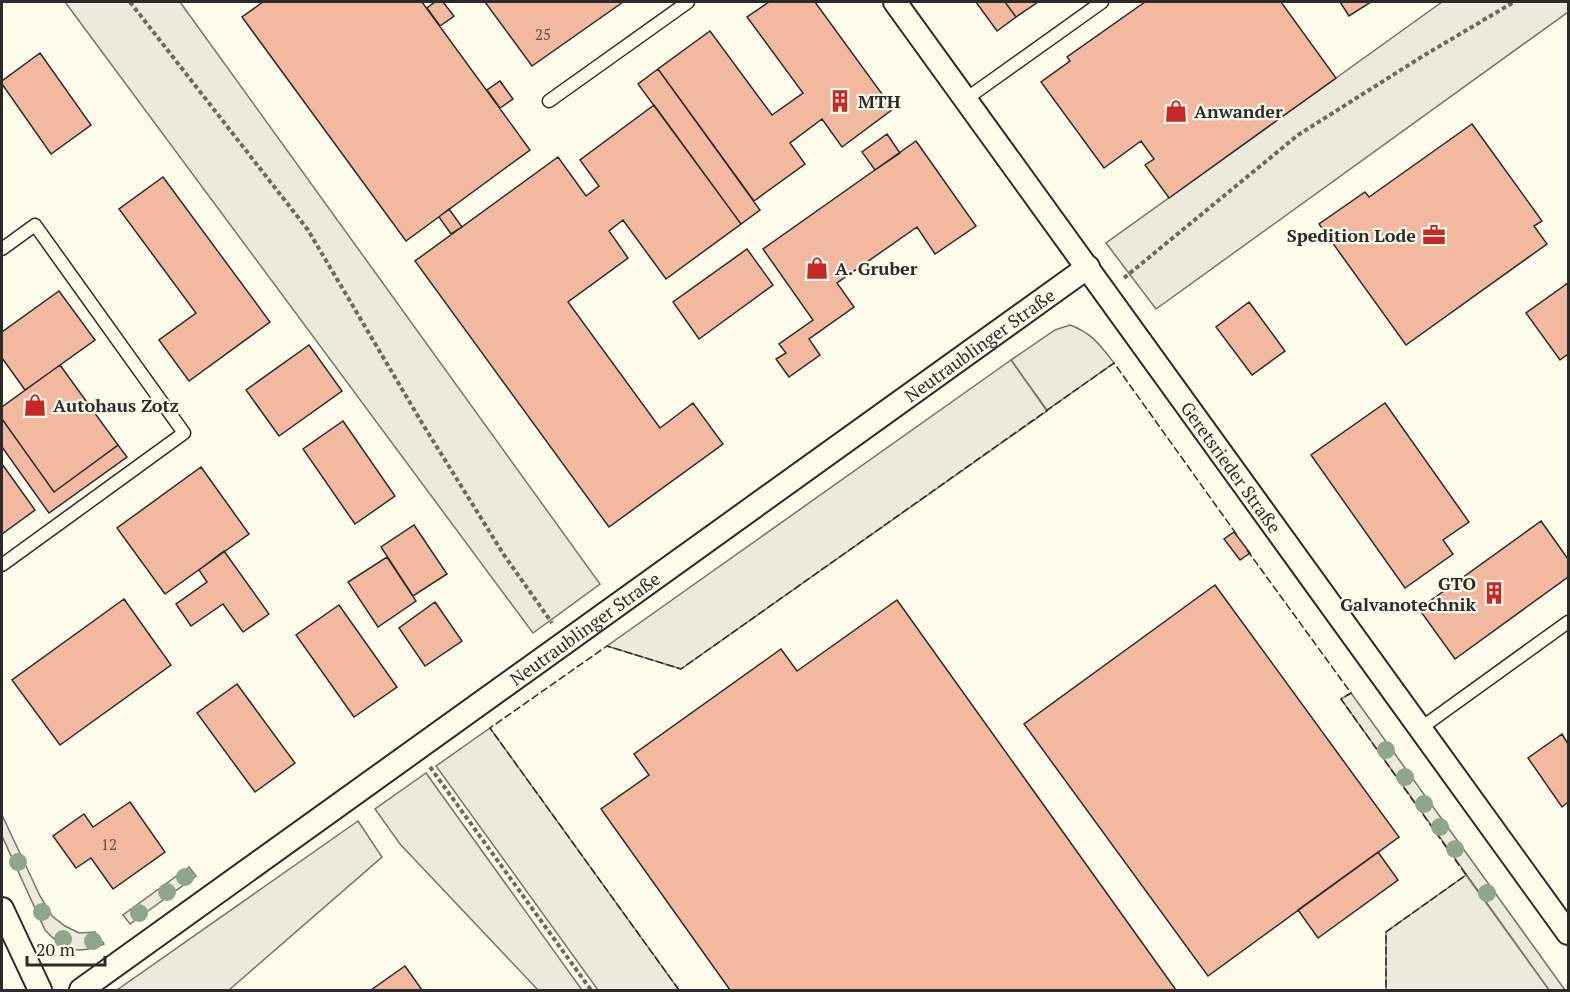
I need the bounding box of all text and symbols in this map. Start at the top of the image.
house number: 25 [535,24,551,44]
building icon: MTH [827,88,853,114]
place label: MTH [858,89,901,113]
shop icon: Anwander [1163,98,1189,124]
place label: Anwander [1194,99,1283,123]
office icon: Spedition Lode [1421,222,1447,248]
place label: Spedition Lode [1287,223,1416,247]
shop icon: A. Gruber [804,255,830,281]
place label: A. Gruber [835,256,918,280]
street label: Neutraublinger Straße [899,283,1059,407]
shop icon: Autohaus Zotz [22,392,48,418]
place label: Autohaus Zotz [53,393,179,417]
street label: Geretsrieder Straße [1176,397,1287,538]
street label: Neutraublinger Straße [505,566,665,691]
place label: GTO Galvanotechnik [1340,571,1477,616]
building icon: GTO Galvanotechnik [1481,580,1507,606]
house number: 12 [101,834,117,854]
scale bar [27,929,105,967]
text: 20 m [36,937,76,961]

